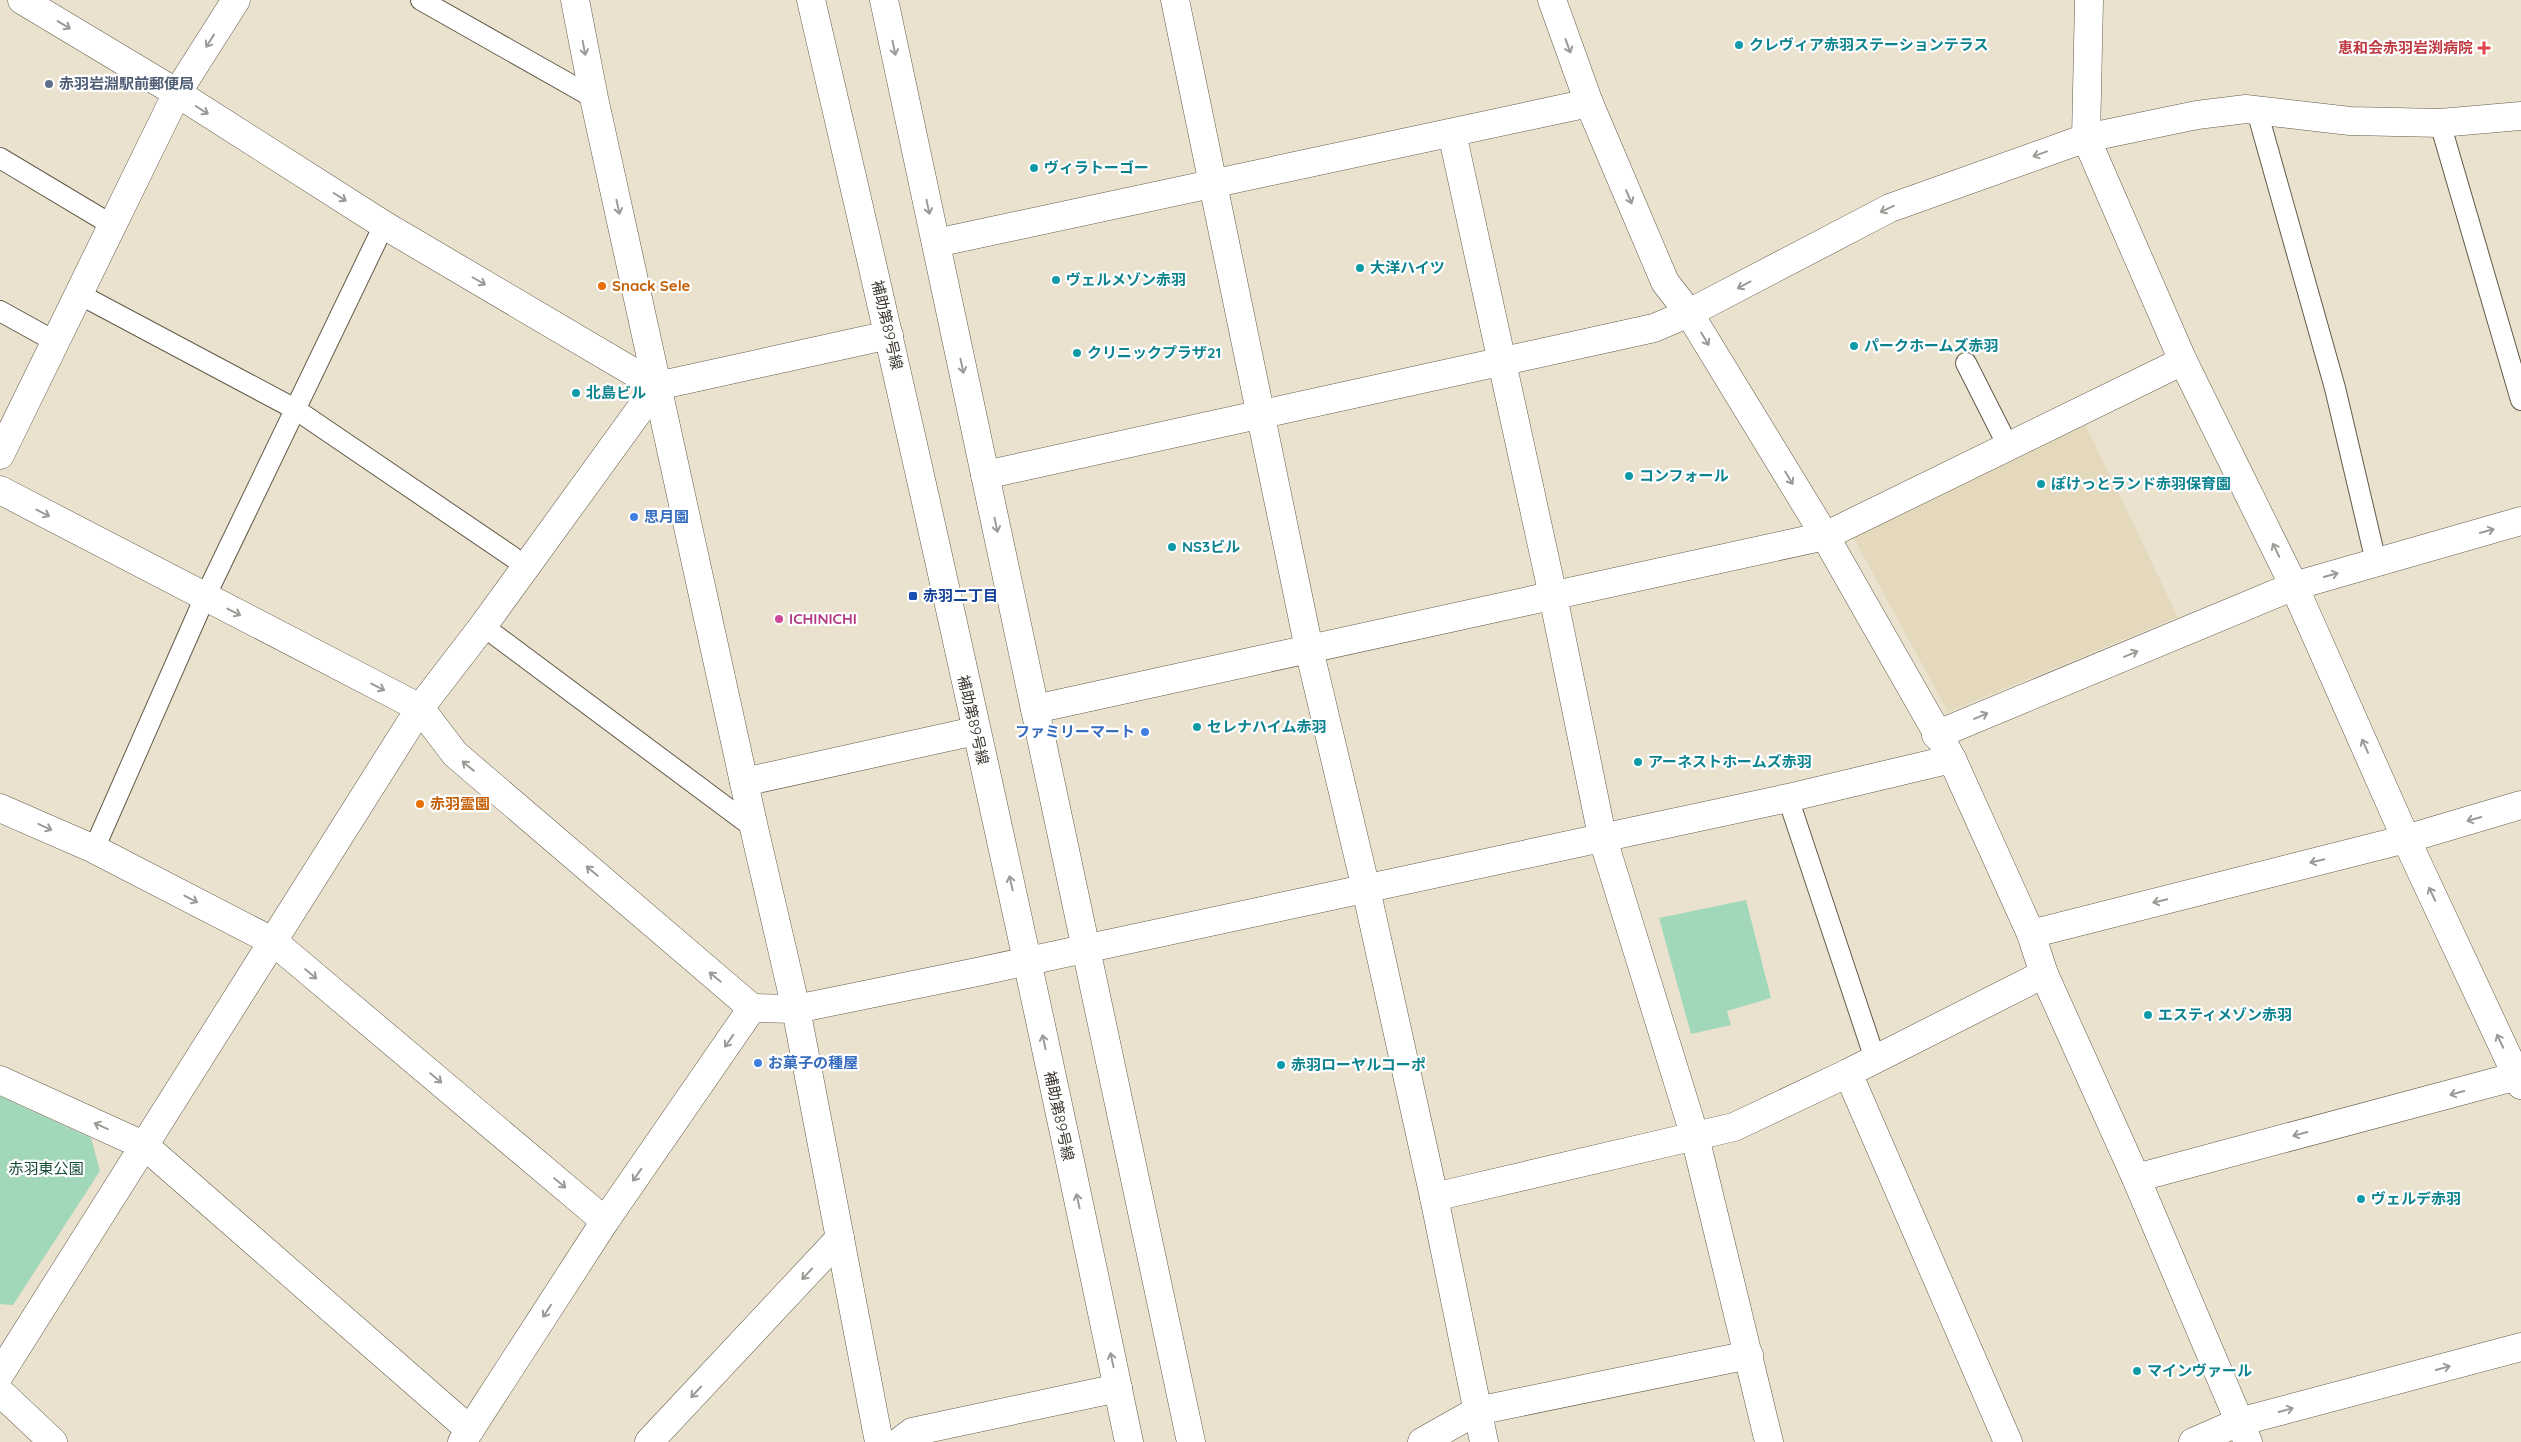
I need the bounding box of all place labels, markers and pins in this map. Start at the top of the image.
place label: クレヴィア赤羽ステーションテラス [1749,35,1988,54]
place label: 恵和会赤羽岩渕病院 [2338,38,2473,57]
marker: クレヴィア赤羽ステーションテラス [1733,39,1745,51]
marker: 恵和会赤羽岩渕病院 [2477,41,2491,55]
place label: 赤羽岩淵駅前郵便局 [59,74,194,93]
marker: 赤羽岩淵駅前郵便局 [43,78,55,90]
place label: ヴィラトーゴー [1044,158,1149,177]
marker: ヴィラトーゴー [1028,162,1040,174]
place label: 大洋ハイツ [1370,258,1445,277]
marker: 大洋ハイツ [1354,262,1366,274]
place label: ヴェルメゾン赤羽 [1066,270,1186,289]
marker: ヴェルメゾン赤羽 [1050,274,1062,286]
place label: Snack Sele [612,276,691,295]
marker: Snack Sele [596,280,608,292]
place label: パークホームズ赤羽 [1864,336,1999,355]
marker: パークホームズ赤羽 [1848,340,1860,352]
place label: クリニックプラザ21 [1087,343,1221,362]
marker: クリニックプラザ21 [1071,347,1083,359]
place label: 北島ビル [586,383,646,402]
marker: 北島ビル [570,387,582,399]
place label: コンフォール [1639,466,1729,485]
marker: コンフォール [1623,470,1635,482]
place label: ぽけっとランド赤羽保育園 [2051,474,2231,493]
marker: ぽけっとランド赤羽保育園 [2035,478,2047,490]
place label: 思月園 [644,507,689,526]
marker: 思月園 [628,511,640,523]
place label: NS3ビル [1182,537,1240,556]
marker: NS3ビル [1166,541,1178,553]
place label: 赤羽二丁目 [923,586,998,605]
marker: 赤羽二丁目 [907,590,919,602]
place label: ICHINICHI [789,609,857,628]
marker: ICHINICHI [773,613,785,625]
place label: セレナハイム赤羽 [1207,717,1326,736]
marker: セレナハイム赤羽 [1191,721,1203,733]
place label: ファミリーマート [1015,722,1135,741]
marker: ファミリーマート [1139,726,1151,738]
place label: アーネストホームズ赤羽 [1648,752,1812,771]
marker: アーネストホームズ赤羽 [1632,756,1644,768]
place label: 赤羽霊園 [430,794,490,813]
marker: 赤羽霊園 [414,798,426,810]
place label: エスティメゾン赤羽 [2158,1005,2292,1024]
marker: エスティメゾン赤羽 [2142,1009,2154,1021]
place label: お菓子の種屋 [768,1053,858,1072]
place label: 赤羽ローヤルコーポ [1291,1055,1426,1074]
marker: お菓子の種屋 [752,1057,764,1069]
marker: 赤羽ローヤルコーポ [1275,1059,1287,1071]
place label: ヴェルデ赤羽 [2371,1189,2461,1208]
marker: ヴェルデ赤羽 [2355,1193,2367,1205]
place label: マインヴァール [2147,1361,2252,1380]
marker: マインヴァール [2131,1365,2143,1377]

